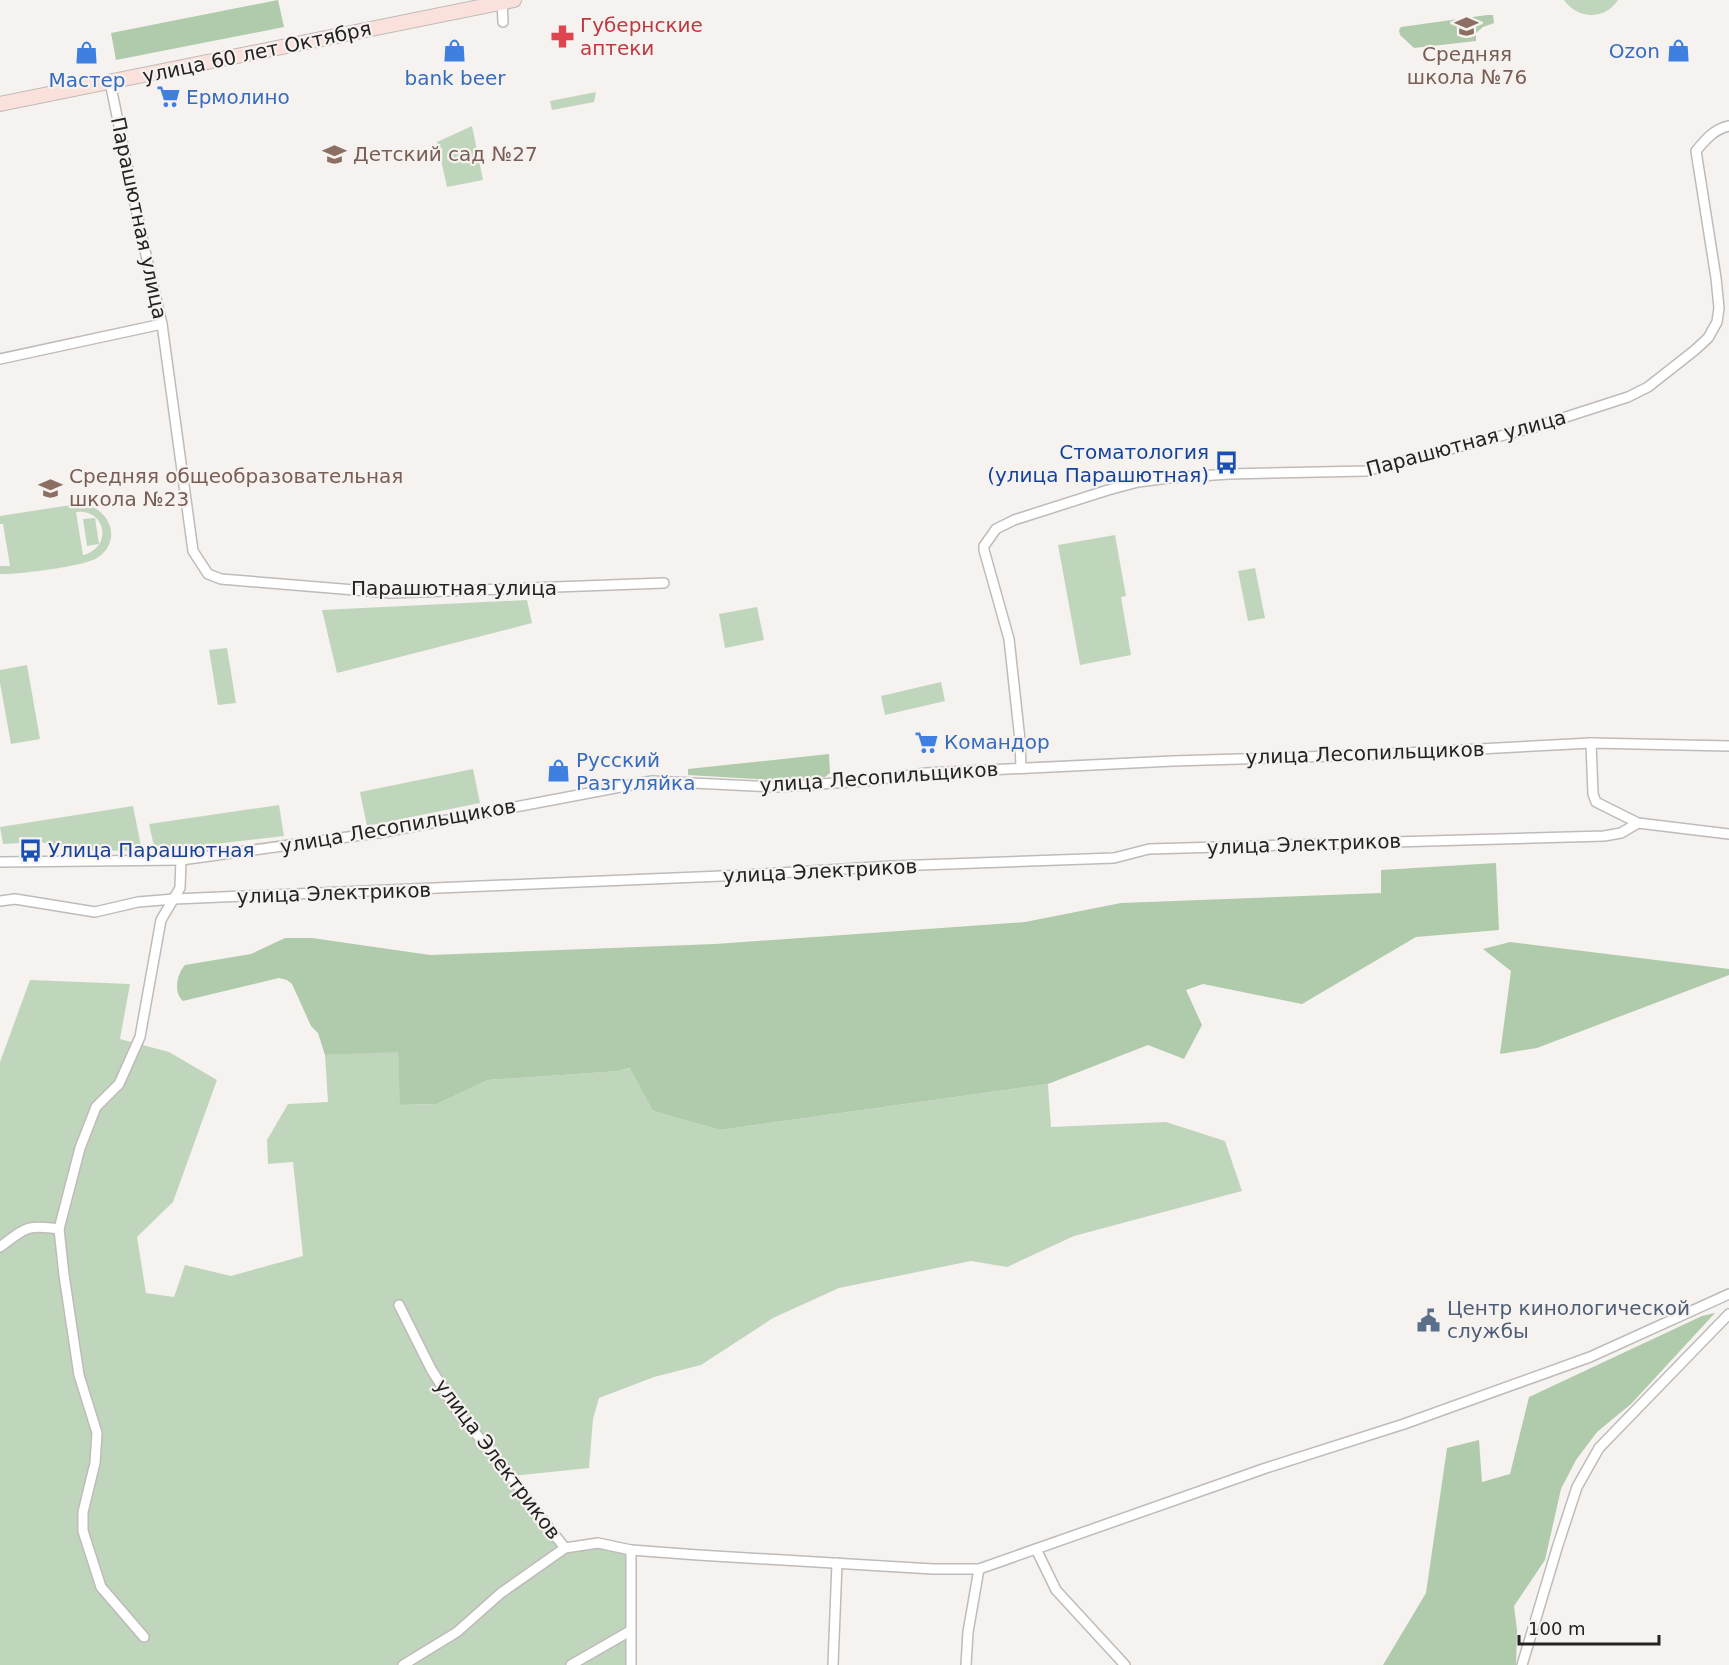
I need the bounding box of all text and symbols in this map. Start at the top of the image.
place label: Губернские аптеки [580,13,703,60]
school or university icon: Средняя школа №76 [1454,14,1480,40]
street label: улица 60 лет Октября [140,16,374,88]
pharmacy icon: Губернские аптеки [549,23,575,49]
shop icon: bank beer [442,38,468,64]
shop icon: Ozon [1665,38,1691,64]
place label: Ozon [1609,39,1660,63]
shop icon: Мастер [74,40,100,66]
place label: Средняя школа №76 [1407,42,1527,89]
place label: bank beer [404,66,506,90]
place label: Мастер [48,68,126,92]
supermarket icon: Ермолино [155,84,181,110]
place label: Ермолино [186,85,290,109]
street label: Парашютная улица [106,115,172,321]
school or university icon: Детский сад №27 [322,141,348,167]
place label: Детский сад №27 [353,142,538,166]
street label: Парашютная улица [1363,405,1569,481]
place label: Стоматология (улица Парашютная) [987,440,1209,487]
bus stop icon: Стоматология (улица Парашютная) [1214,450,1240,476]
place label: Средняя общеобразовательная школа №23 [69,464,403,511]
school or university icon: Средняя общеобразовательная школа №23 [38,475,64,501]
street label: Парашютная улица [351,576,557,600]
supermarket icon: Командор [913,729,939,755]
place label: Командор [944,730,1050,754]
street label: улица Лесопильщиков [1245,737,1485,769]
place label: Русский Разгуляйка [576,748,695,795]
street label: улица Лесопильщиков [759,757,999,797]
shop icon: Русский Разгуляйка [545,758,571,784]
street label: улица Лесопильщиков [278,793,518,859]
street label: улица Электриков [1206,829,1402,859]
bus stop icon: Улица Парашютная [17,837,43,863]
place label: Улица Парашютная [48,838,255,862]
street label: улица Электриков [722,854,918,888]
street label: улица Электриков [236,878,432,908]
place label: Центр кинологической службы [1447,1296,1690,1343]
public building icon: Центр кинологической службы [1416,1307,1442,1333]
street label: улица Электриков [430,1374,566,1544]
scale bar [1519,1608,1658,1646]
text: 100 m [1528,1618,1586,1639]

